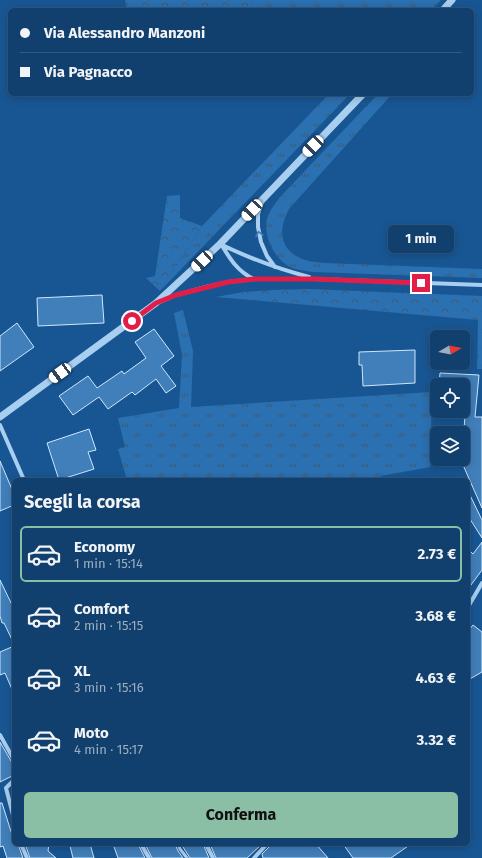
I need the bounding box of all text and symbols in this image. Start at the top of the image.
text: Via Alessandro Manzoni [44,24,205,42]
text: Via Pagnacco [44,63,133,81]
car [300,133,326,159]
car [239,197,265,223]
callout: 1 min [388,225,454,253]
one-way arrow [256,231,264,238]
text: 1 min [405,231,437,246]
car [189,248,215,274]
route end [412,274,430,292]
route start [123,312,141,330]
north arrow [430,330,470,370]
map controls [430,330,470,466]
car [47,361,73,385]
button: locate [430,378,470,418]
button: layers [430,426,470,466]
text: Scegli la corsa [24,491,141,513]
icon: car [26,536,62,572]
text: Economy [74,538,135,556]
text: 2.73 € [418,545,456,563]
text: 1 min · 15:14 [74,556,143,571]
icon: car [26,598,62,634]
text: Comfort [74,600,130,618]
text: 3.68 € [415,607,456,625]
text: 2 min · 15:15 [74,618,143,633]
icon: car [26,660,62,696]
text: XL [74,662,90,680]
text: 4.63 € [416,669,456,687]
text: 3 min · 15:16 [74,680,144,695]
icon: car [26,722,62,758]
text: Moto [74,724,109,742]
text: 3.32 € [417,731,456,749]
text: 4 min · 15:17 [74,742,143,757]
button: Conferma [24,792,458,838]

